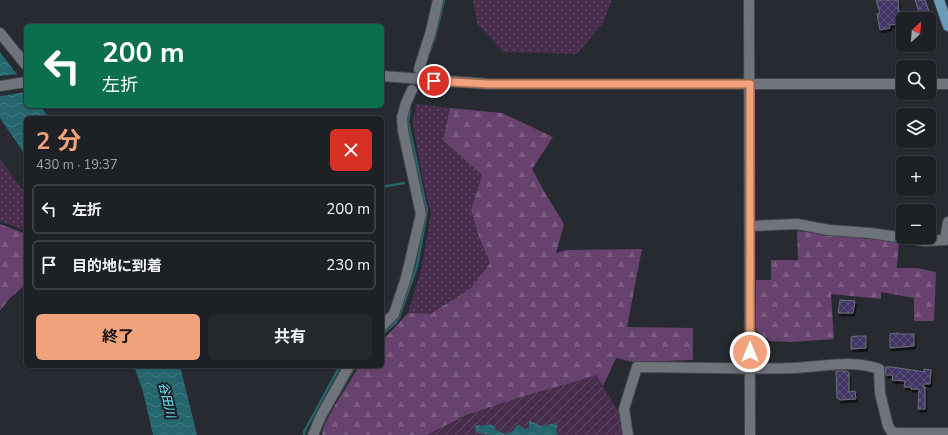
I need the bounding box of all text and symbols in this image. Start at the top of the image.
north arrow [896,12,936,52]
map controls [896,12,936,244]
text: 200 m [102,34,185,72]
icon: left [36,40,88,92]
button: search [896,60,936,100]
pin [417,64,451,98]
icon: arrive [423,70,445,92]
text: 左折 [102,73,138,97]
button: layers [896,108,936,148]
text: 2 分 [36,125,81,157]
button: close [330,129,372,171]
text: 430 m · 19:37 [36,156,118,174]
button: + [896,156,936,196]
icon: left [38,198,60,220]
text: 200 m [326,199,370,219]
text: 左折 [72,200,102,220]
button: − [896,204,936,244]
icon: arrive [38,254,60,276]
text: 230 m [326,255,370,275]
text: 目的地に到着 [72,256,162,276]
button: 終了 [36,314,200,360]
button: 共有 [208,314,372,360]
position arrow [729,331,771,373]
water label: 谷田川 [155,381,179,421]

